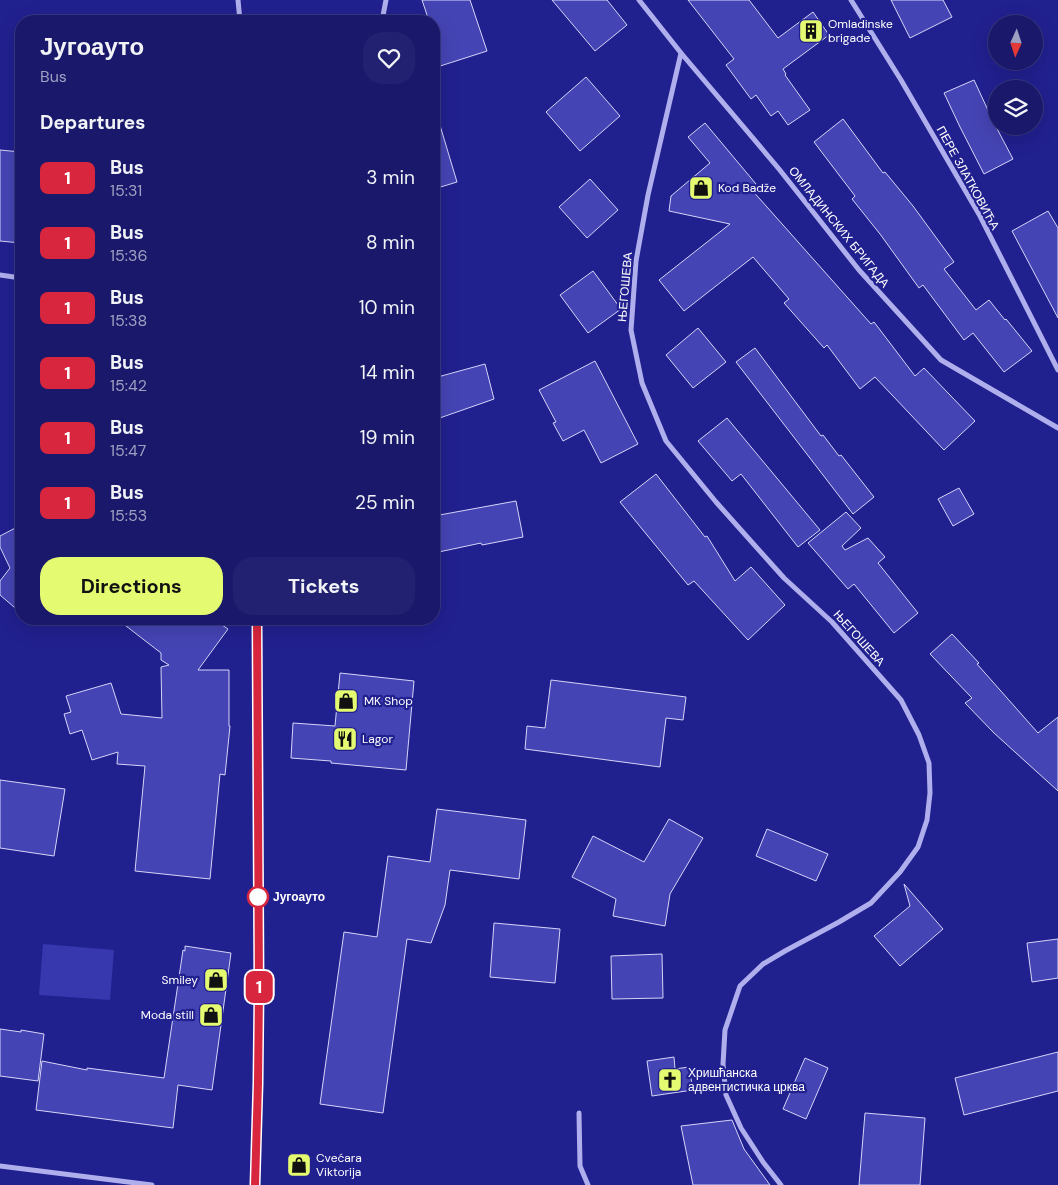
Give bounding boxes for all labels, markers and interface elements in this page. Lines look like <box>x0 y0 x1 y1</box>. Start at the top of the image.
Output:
north arrow <box>988 15 1042 70</box>
map controls <box>988 15 1043 135</box>
place label: Omladinske brigade <box>828 16 893 46</box>
building icon: Omladinske brigade <box>798 18 824 44</box>
text: Југоауто <box>40 31 144 62</box>
button: heart <box>363 32 415 84</box>
text: Bus <box>40 66 67 87</box>
button: layers <box>988 80 1043 135</box>
text: Departures <box>40 110 145 135</box>
street label: ПЕРЕ ЗЛАТКОВИЋА <box>933 123 1003 233</box>
text: Bus <box>110 155 144 180</box>
street label: ОМЛАДИНСКИХ БРИГАДА <box>785 163 893 291</box>
text: 3 min <box>366 165 415 190</box>
text: 1 <box>64 166 71 190</box>
shop icon: Kod Badže <box>688 175 714 201</box>
text: 15:31 <box>110 180 142 201</box>
place label: Kod Badže <box>718 180 776 196</box>
text: Bus <box>110 220 144 245</box>
text: 8 min <box>366 230 415 255</box>
text: 1 <box>64 231 71 255</box>
text: 15:36 <box>110 245 148 266</box>
street label: ЊЕГОШЕВА <box>614 251 636 323</box>
text: Bus <box>110 285 144 310</box>
text: 10 min <box>359 295 415 320</box>
text: 1 <box>64 296 71 320</box>
text: 15:38 <box>110 310 147 331</box>
text: Bus <box>110 350 144 375</box>
text: 14 min <box>360 360 415 385</box>
text: 1 <box>64 361 71 385</box>
text: 15:42 <box>110 375 147 396</box>
text: Bus <box>110 415 144 440</box>
text: 19 min <box>360 425 415 450</box>
text: 1 <box>64 426 71 450</box>
text: 15:47 <box>110 440 146 461</box>
text: Bus <box>110 480 144 505</box>
text: 25 min <box>355 490 415 515</box>
text: 1 <box>64 491 71 515</box>
text: 15:53 <box>110 505 147 526</box>
button: Directions <box>40 557 223 615</box>
button: Tickets <box>233 557 415 615</box>
street label: ЊЕГОШЕВА <box>830 607 888 669</box>
shop icon: MK Shop <box>333 688 359 714</box>
place label: MK Shop <box>364 693 413 709</box>
restaurant icon: Lagor <box>332 726 358 752</box>
place label: Lagor <box>362 731 393 747</box>
marker: Југоауто <box>247 886 269 908</box>
place label: Југоауто <box>273 889 325 905</box>
shop icon: Smiley <box>203 967 229 993</box>
line badge: 1 <box>243 971 275 1003</box>
place label: Smiley <box>162 972 198 988</box>
text: 1 <box>256 975 262 999</box>
shop icon: Moda still <box>198 1002 224 1028</box>
place label: Moda still <box>141 1007 194 1023</box>
place label: Хришћанска адвентистичка црква <box>688 1065 805 1095</box>
church icon: Хришћанска адвентистичка црква <box>657 1067 683 1093</box>
place label: Cvećara Viktorija <box>316 1150 362 1180</box>
shop icon: Cvećara Viktorija <box>286 1152 312 1178</box>

